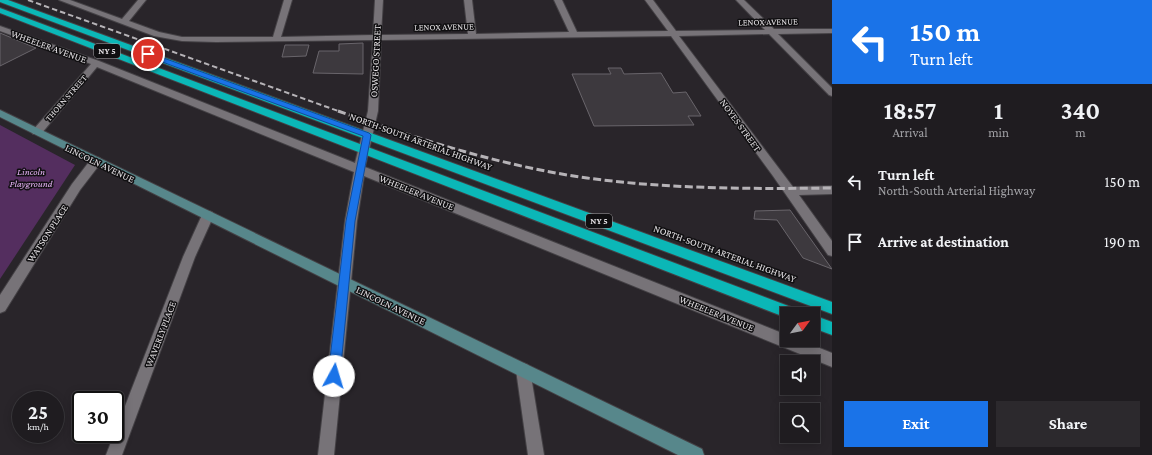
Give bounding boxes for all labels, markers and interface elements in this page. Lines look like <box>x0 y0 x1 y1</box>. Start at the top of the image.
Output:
street label: LENOX AVENUE <box>738 16 798 28</box>
icon: left <box>844 16 896 68</box>
text: 150 m <box>910 16 980 47</box>
street label: LENOX AVENUE <box>414 21 474 33</box>
street label: OSWEGO STREET <box>368 24 383 98</box>
street label: WHEELER AVENUE <box>10 28 89 65</box>
pin <box>131 37 165 71</box>
icon: arrive <box>137 43 159 65</box>
road number: NY 5 <box>94 44 120 58</box>
text: Turn left <box>910 49 973 69</box>
street label: THORN STREET <box>43 73 89 123</box>
street label: NOYES STREET <box>718 97 764 154</box>
text: 18:57 <box>884 97 936 124</box>
text: 1 <box>994 97 1003 124</box>
text: 340 <box>1061 97 1100 124</box>
street label: NORTH-SOUTH ARTERIAL HIGHWAY <box>348 111 494 173</box>
text: Arrival <box>892 125 928 140</box>
text: min <box>988 125 1009 140</box>
text: m <box>1075 125 1086 140</box>
street label: LINCOLN AVENUE <box>63 142 137 185</box>
park label: Lincoln Playground <box>9 166 53 189</box>
text: Turn left <box>878 167 934 183</box>
icon: left <box>844 171 866 193</box>
street label: WHEELER AVENUE <box>378 172 456 213</box>
text: 150 m <box>1105 174 1140 190</box>
text: North-South Arterial Highway <box>878 183 1035 198</box>
street label: WATSON PLACE <box>25 202 70 264</box>
road number: NY 5 <box>586 214 612 228</box>
street label: NORTH-SOUTH ARTERIAL HIGHWAY <box>652 223 798 285</box>
icon: arrive <box>844 231 866 253</box>
text: Arrive at destination <box>878 234 1009 250</box>
text: 190 m <box>1104 234 1140 250</box>
street label: LINCOLN AVENUE <box>354 284 428 327</box>
street label: WHEELER AVENUE <box>678 293 756 334</box>
street label: WAVERLY PLACE <box>143 299 178 369</box>
north arrow <box>780 307 820 347</box>
map controls <box>780 307 820 443</box>
position arrow <box>313 355 355 397</box>
button: sound <box>780 355 820 395</box>
speed limit sign: 30 <box>72 391 124 443</box>
text: 25 <box>28 401 48 423</box>
button: Exit <box>844 401 988 447</box>
button: Share <box>996 401 1140 447</box>
button: search <box>780 403 820 443</box>
text: km/h <box>27 421 49 432</box>

